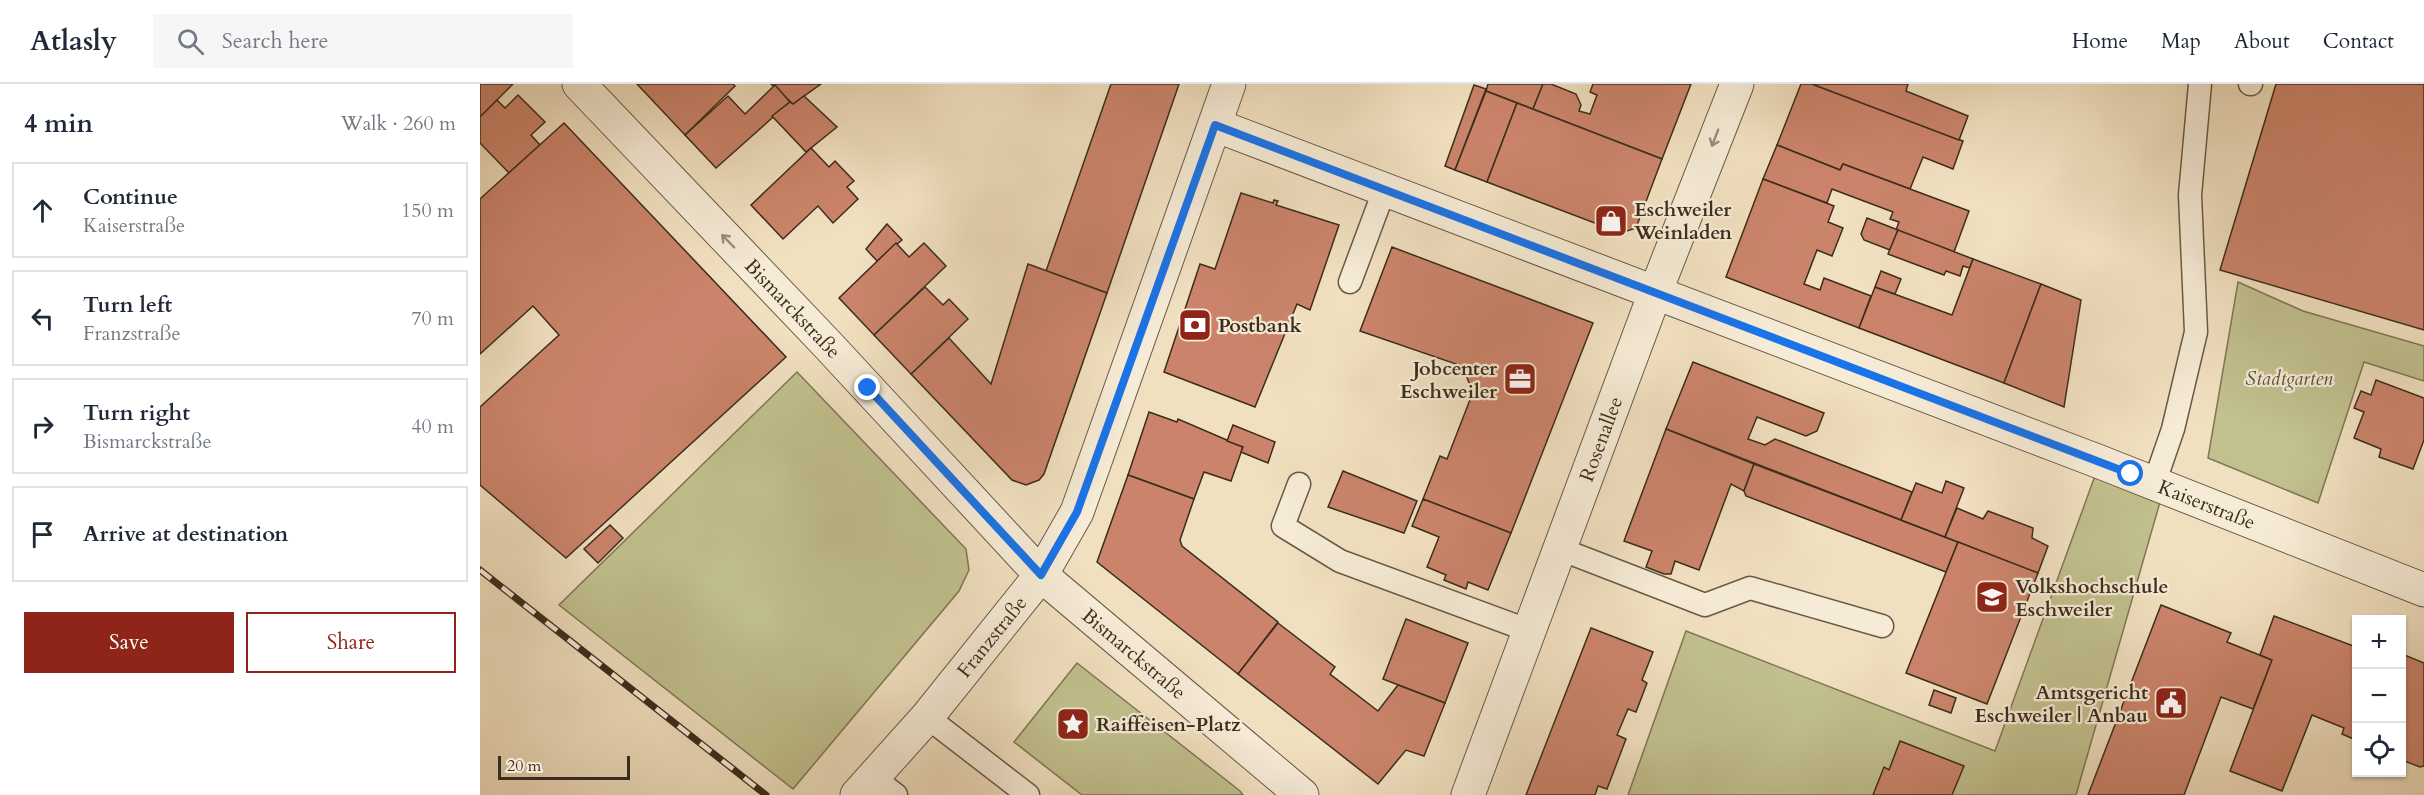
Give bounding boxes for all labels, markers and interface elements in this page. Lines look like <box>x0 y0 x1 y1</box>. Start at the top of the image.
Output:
search box <box>153 14 573 68</box>
text: Atlasly <box>30 22 117 60</box>
icon: search <box>174 25 207 58</box>
text: Search here <box>222 26 328 56</box>
text: Home <box>2072 27 2128 56</box>
text: Map <box>2161 27 2201 56</box>
text: About <box>2234 27 2290 56</box>
text: Contact <box>2323 27 2394 56</box>
text: 4 min <box>24 106 93 141</box>
text: Walk · 260 m <box>341 110 456 137</box>
one-way arrow <box>1709 129 1720 147</box>
text: Continue <box>83 182 178 212</box>
icon: ahead <box>26 194 59 227</box>
place label: Eschweiler Weinladen <box>1633 196 1732 246</box>
text: 150 m <box>401 197 454 224</box>
shop icon: Eschweiler Weinladen <box>1593 203 1629 239</box>
text: Kaiserstraße <box>83 212 185 239</box>
one-way arrow <box>721 234 736 249</box>
street label: Bismarckstraße <box>739 252 847 364</box>
text: Turn left <box>83 290 172 320</box>
icon: left <box>26 302 59 335</box>
text: 70 m <box>411 305 454 332</box>
bank icon: Postbank <box>1177 307 1213 343</box>
place label: Postbank <box>1218 312 1303 339</box>
text: Franzstraße <box>83 320 181 347</box>
place label: Jobcenter Eschweiler <box>1400 355 1498 405</box>
office icon: Jobcenter Eschweiler <box>1502 361 1538 397</box>
park label: Stadtgarten <box>2245 365 2333 392</box>
route end <box>854 374 880 400</box>
street label: Rosenallee <box>1572 393 1629 485</box>
text: Turn right <box>83 398 190 428</box>
icon: right <box>26 410 59 443</box>
text: 40 m <box>411 413 454 440</box>
text: Bismarckstraße <box>83 428 212 455</box>
route start <box>2117 460 2143 486</box>
street label: Kaiserstraße <box>2154 473 2259 536</box>
icon: arrive <box>26 518 59 551</box>
text: Arrive at destination <box>83 519 288 549</box>
place label: Volkshochschule Eschweiler <box>2015 573 2168 623</box>
school or university icon: Volkshochschule Eschweiler <box>1974 579 2010 615</box>
street label: Franzstraße <box>951 590 1033 683</box>
street label: Bismarckstraße <box>1076 602 1192 705</box>
button: Save <box>24 612 234 673</box>
button: Share <box>246 612 456 673</box>
map controls <box>2352 615 2406 777</box>
button: + <box>2352 615 2406 669</box>
button: − <box>2352 669 2406 723</box>
place label: Amtsgericht Eschweiler | Anbau <box>1974 679 2148 729</box>
public building icon: Amtsgericht Eschweiler | Anbau <box>2153 685 2189 721</box>
place icon: Raiffeisen-Platz <box>1055 706 1091 742</box>
place label: Raiffeisen-Platz <box>1096 711 1241 738</box>
button: locate <box>2352 723 2406 777</box>
scale bar <box>498 753 630 780</box>
text: 20 m <box>507 755 541 777</box>

